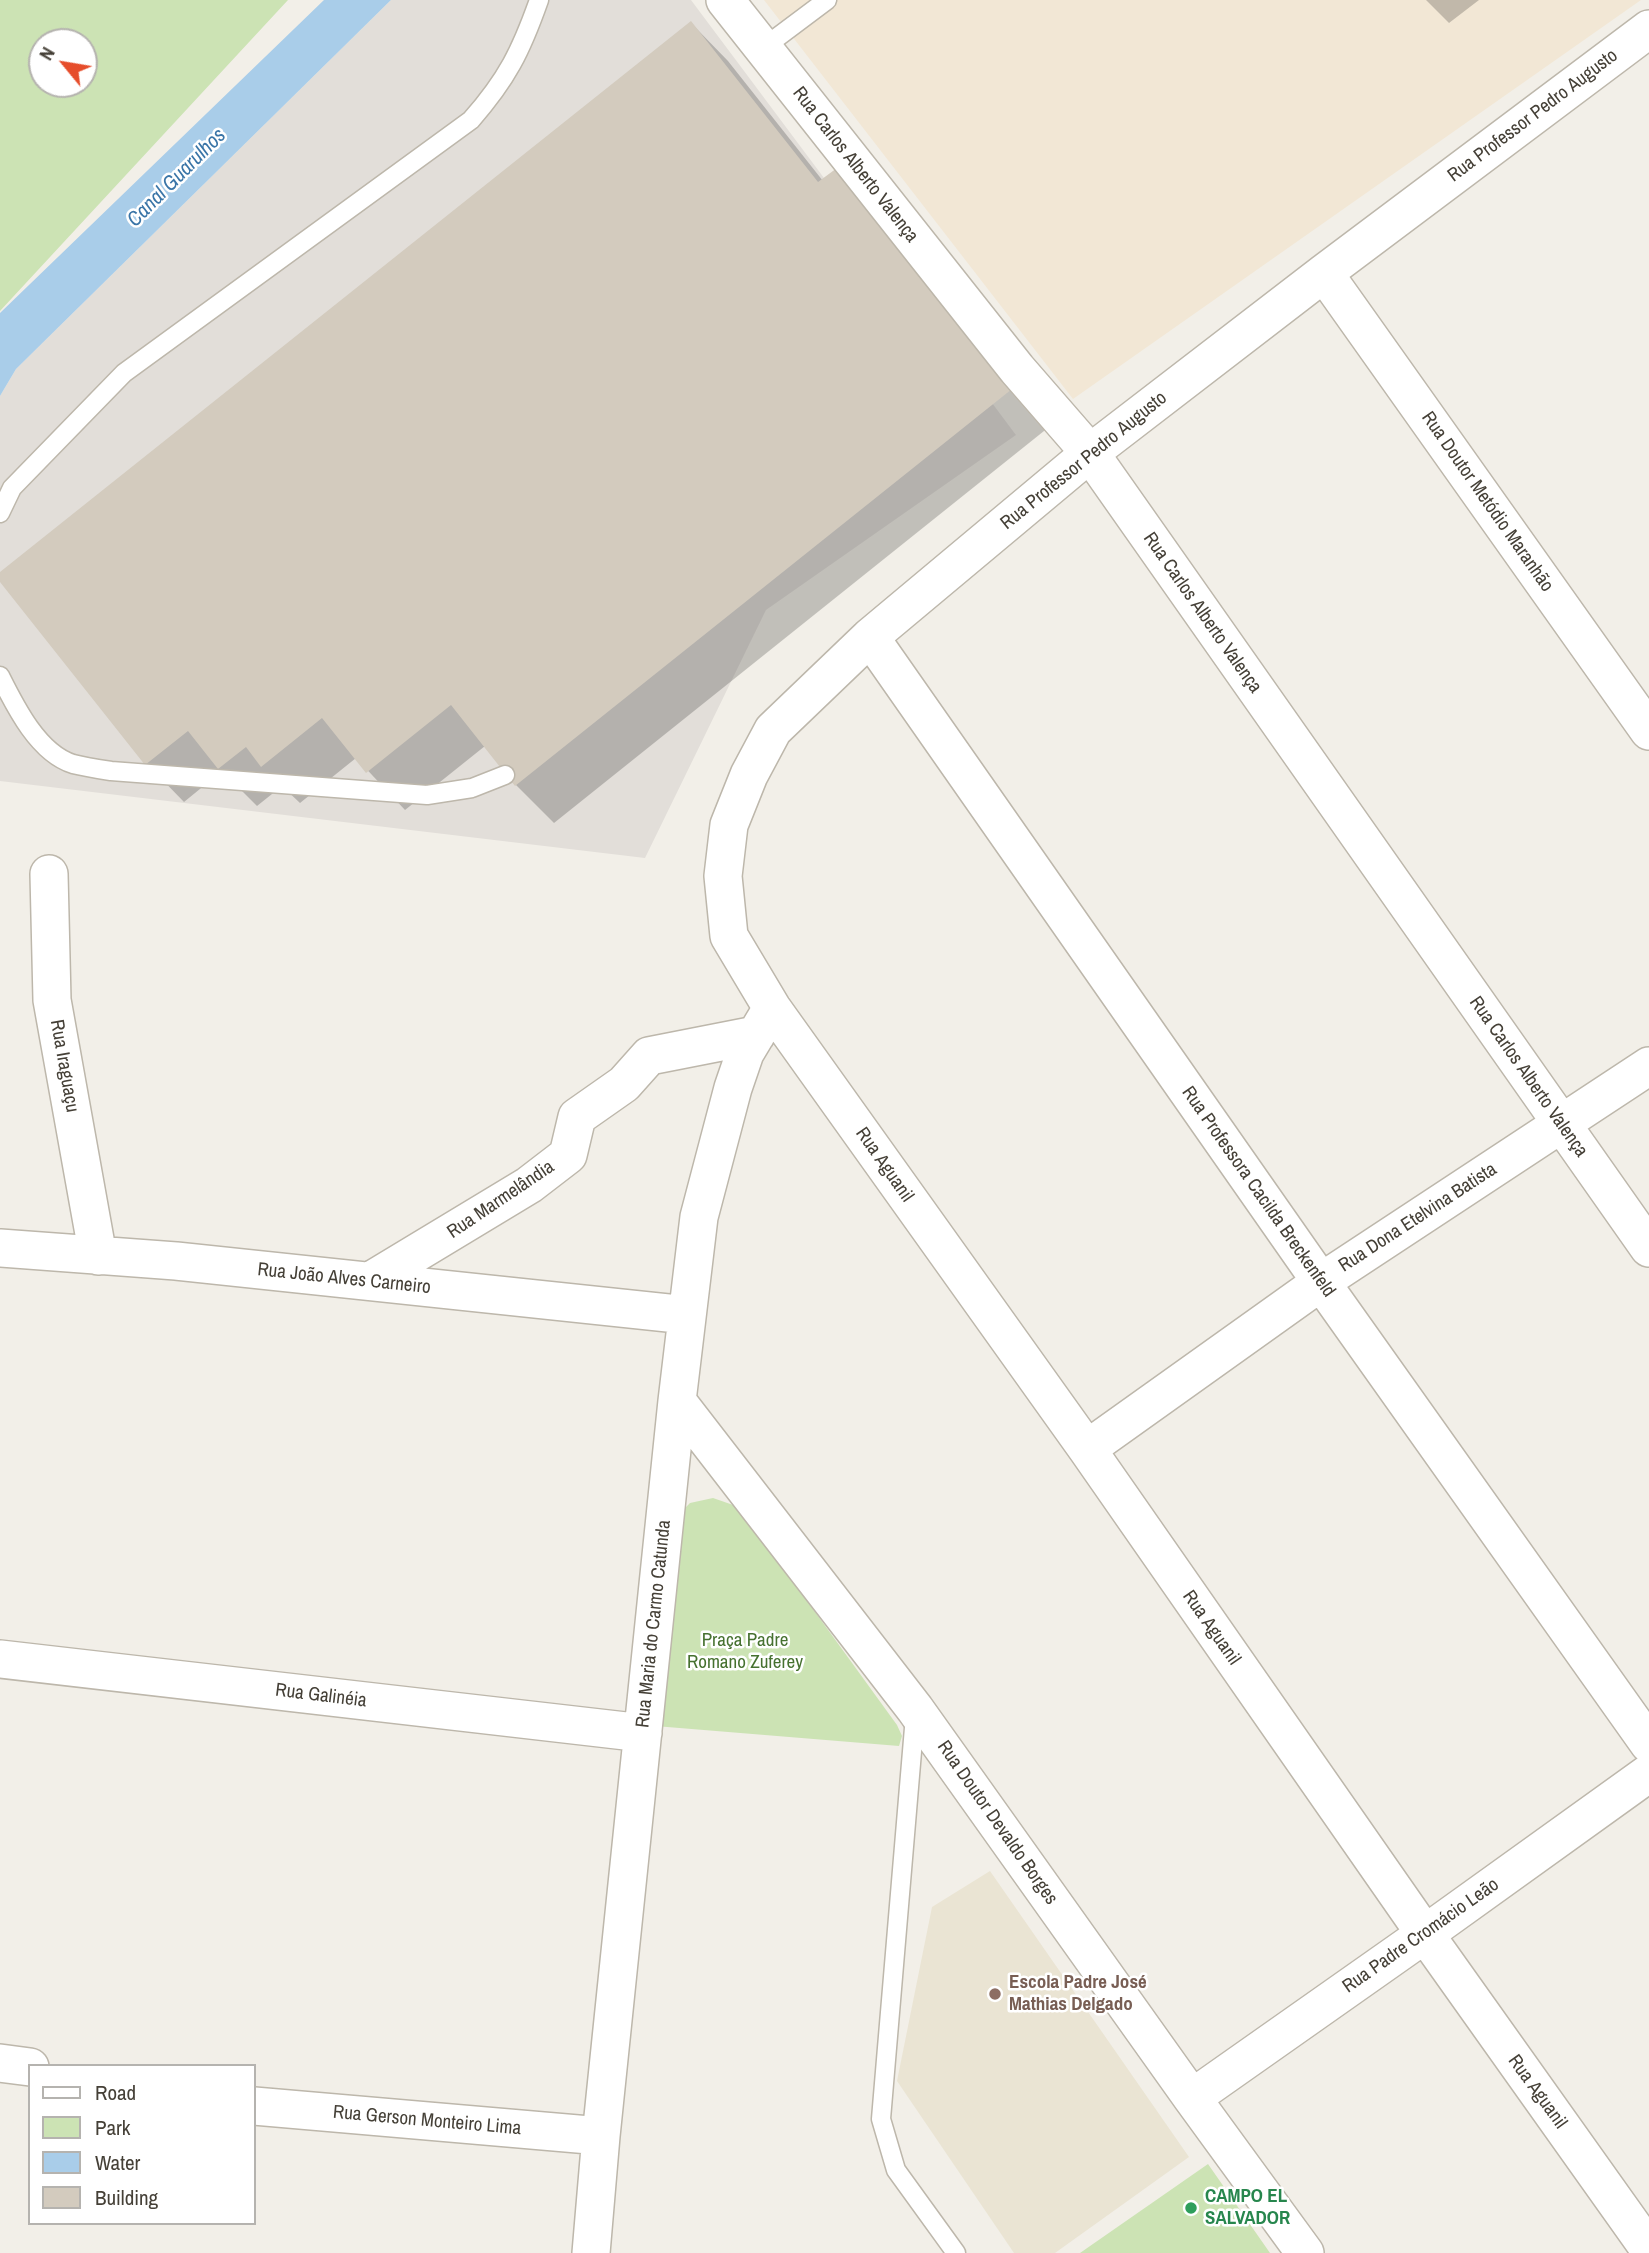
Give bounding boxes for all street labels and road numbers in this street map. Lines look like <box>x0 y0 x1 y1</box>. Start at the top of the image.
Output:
street label: Rua Professor Pedro Augusto <box>1443 45 1623 187</box>
street label: Rua Carlos Alberto Valença <box>787 83 923 247</box>
street label: Rua Professor Pedro Augusto <box>996 387 1172 535</box>
street label: Rua Doutor Metódio Maranhão <box>1416 407 1558 597</box>
street label: Rua Carlos Alberto Valença <box>1138 528 1266 698</box>
street label: Rua Carlos Alberto Valença <box>1464 992 1592 1162</box>
street label: Rua Iraguaçu <box>45 1018 83 1114</box>
street label: Rua Professora Cacilda Breckenfeld <box>1176 1082 1340 1302</box>
street label: Rua Aguanil <box>850 1123 918 1207</box>
street label: Rua Marmelândia <box>443 1156 559 1244</box>
street label: Rua Dona Etelvina Batista <box>1335 1158 1501 1278</box>
street label: Rua João Alves Carneiro <box>256 1259 432 1299</box>
street label: Rua Maria do Carmo Catunda <box>632 1519 676 1729</box>
street label: Rua Aguanil <box>1177 1586 1245 1670</box>
street label: Rua Galinéia <box>274 1679 368 1713</box>
street label: Rua Doutor Devaldo Borges <box>932 1737 1062 1909</box>
street label: Rua Padre Cromácio Leão <box>1339 1874 1503 1998</box>
street label: Rua Aguanil <box>1503 2051 1571 2133</box>
street label: Rua Gerson Monteiro Lima <box>332 2101 522 2141</box>

